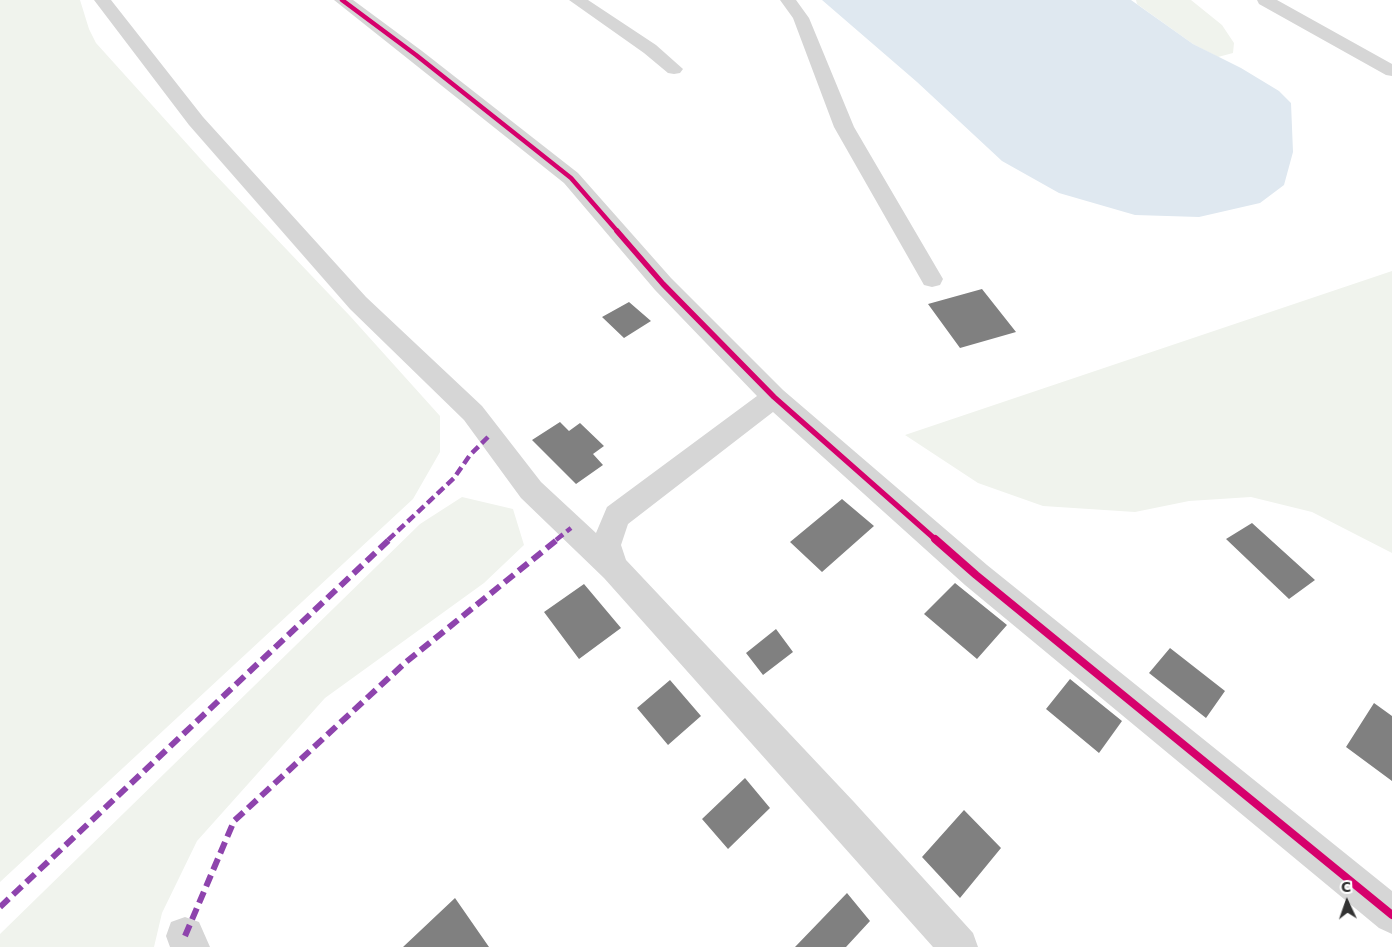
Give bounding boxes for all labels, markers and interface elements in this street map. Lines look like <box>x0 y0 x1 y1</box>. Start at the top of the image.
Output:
north arrow <box>1322 877 1372 927</box>
text: С <box>1341 879 1352 895</box>

